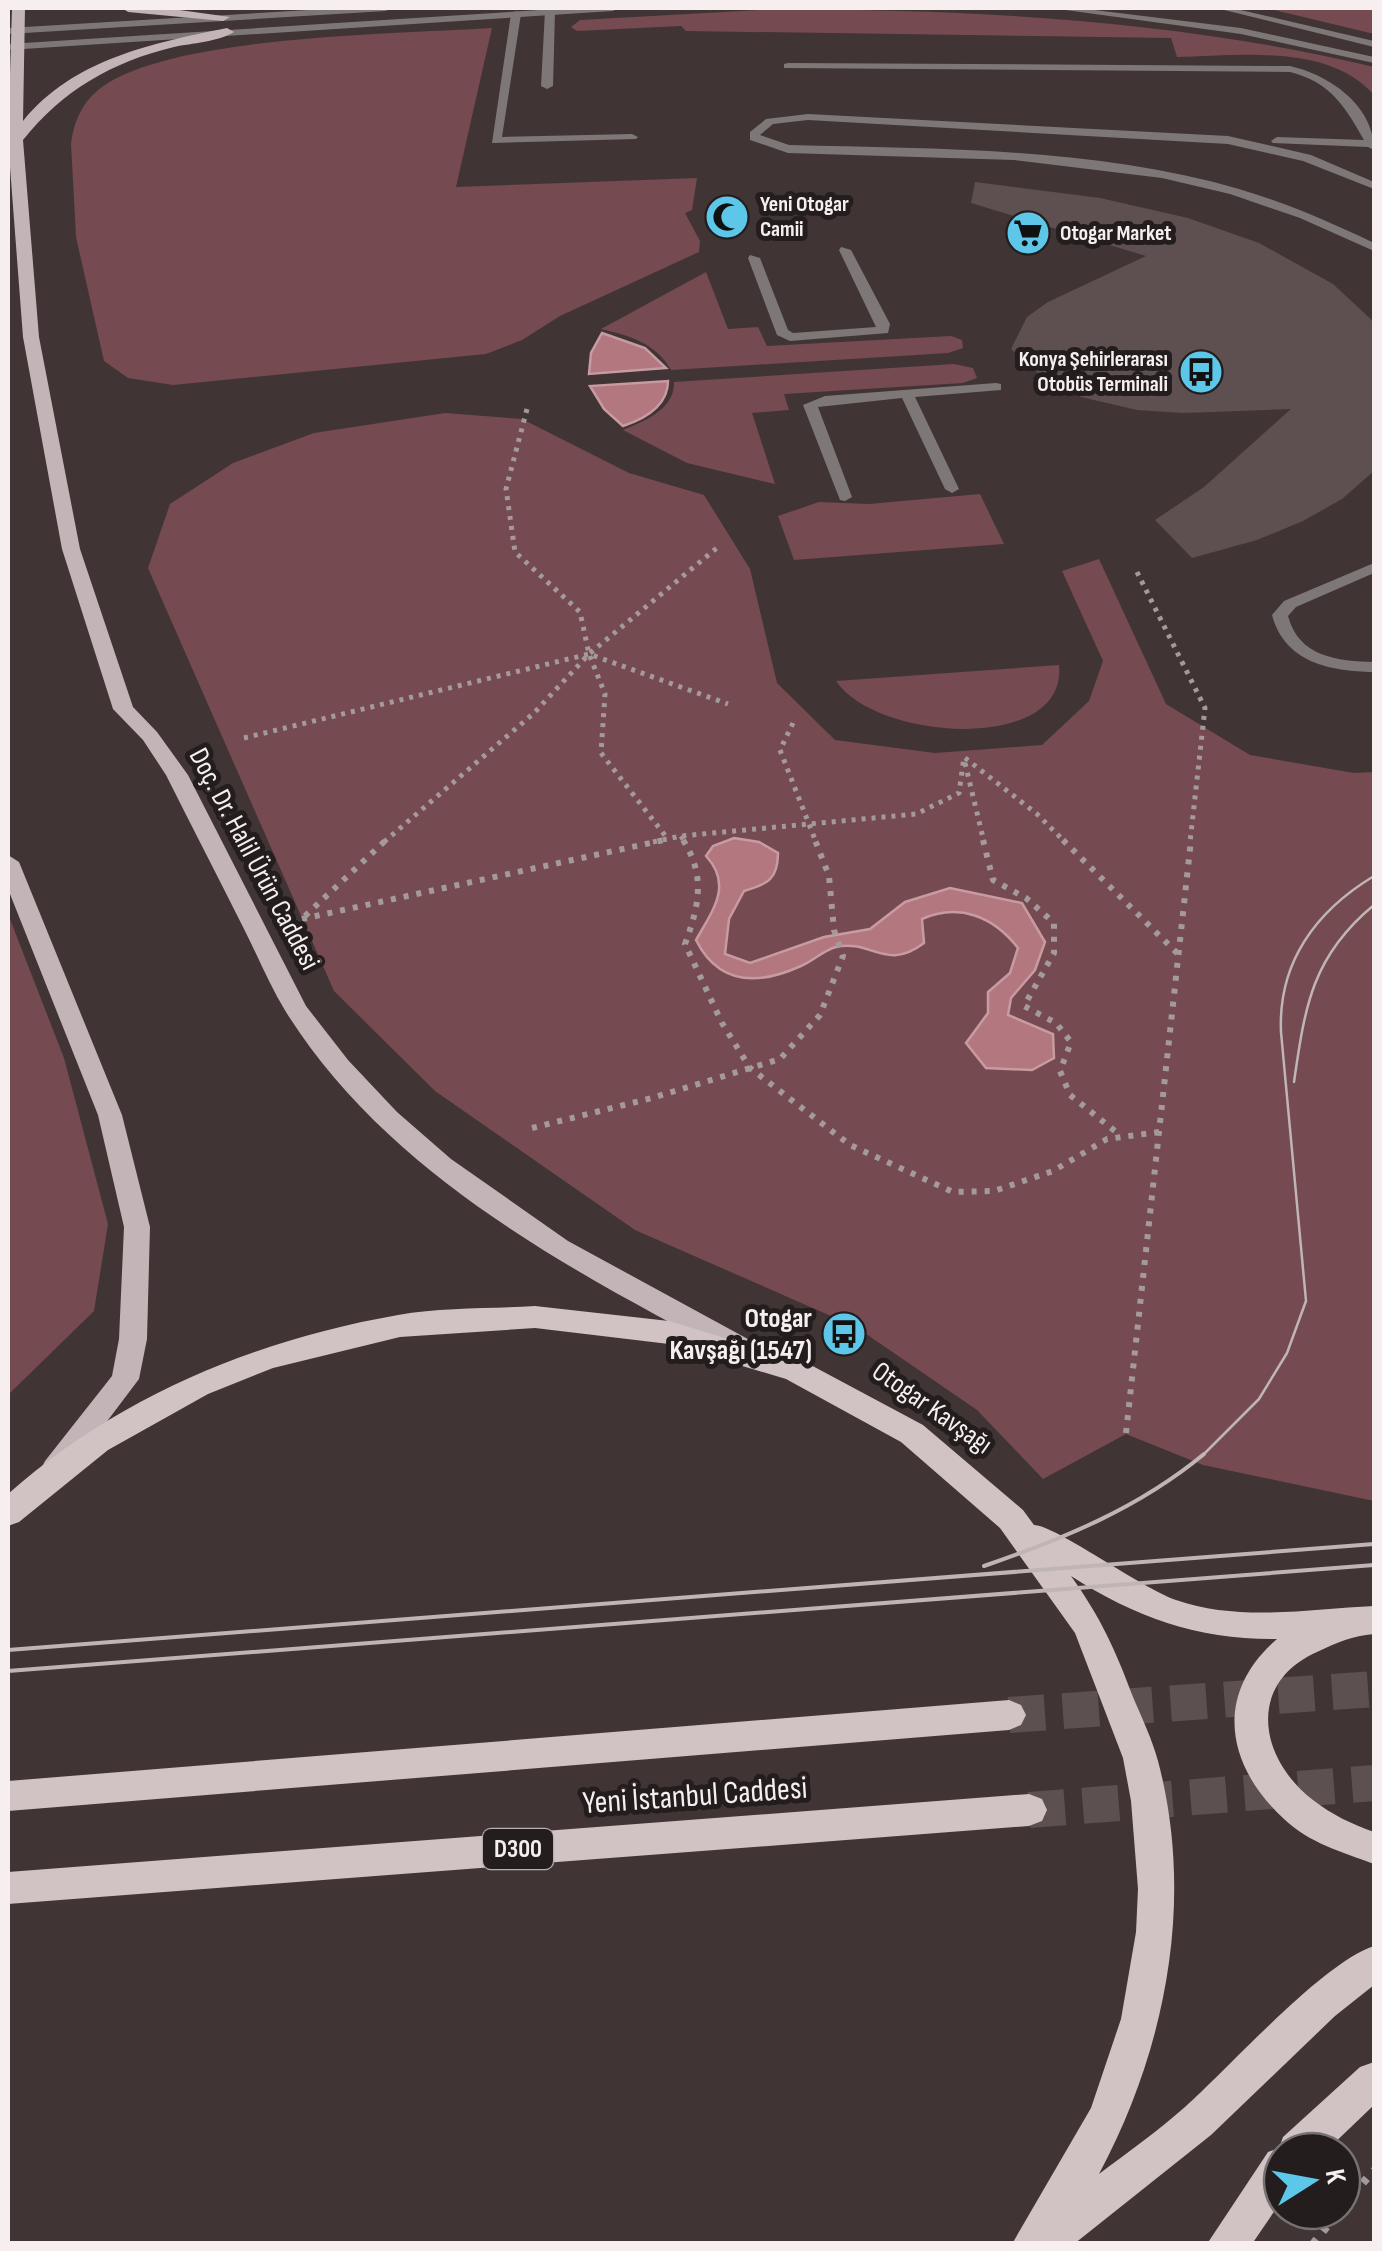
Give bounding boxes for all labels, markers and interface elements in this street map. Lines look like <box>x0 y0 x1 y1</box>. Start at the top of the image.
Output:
place label: Yeni Otogar Camii <box>760 191 849 243</box>
mosque icon: Yeni Otogar Camii <box>704 194 750 240</box>
supermarket icon: Otogar Market <box>1005 210 1051 256</box>
place label: Otogar Market <box>1060 220 1172 247</box>
place label: Konya Şehirlerarası Otobüs Terminali <box>1019 346 1168 398</box>
bus stop icon: Konya Şehirlerarası Otobüs Terminali <box>1178 349 1224 395</box>
street label: Doç. Dr. Halil Ürün Caddesi <box>182 742 326 976</box>
place label: Otogar Kavşağı (1547) <box>670 1302 812 1367</box>
bus stop icon: Otogar Kavşağı (1547) <box>821 1311 867 1357</box>
street label: Otogar Kavşağı <box>866 1355 998 1461</box>
street label: Yeni İstanbul Caddesi <box>581 1769 809 1823</box>
road number: D300 <box>483 1829 553 1869</box>
north arrow <box>1262 2131 1362 2231</box>
text: K <box>1318 2167 1353 2187</box>

